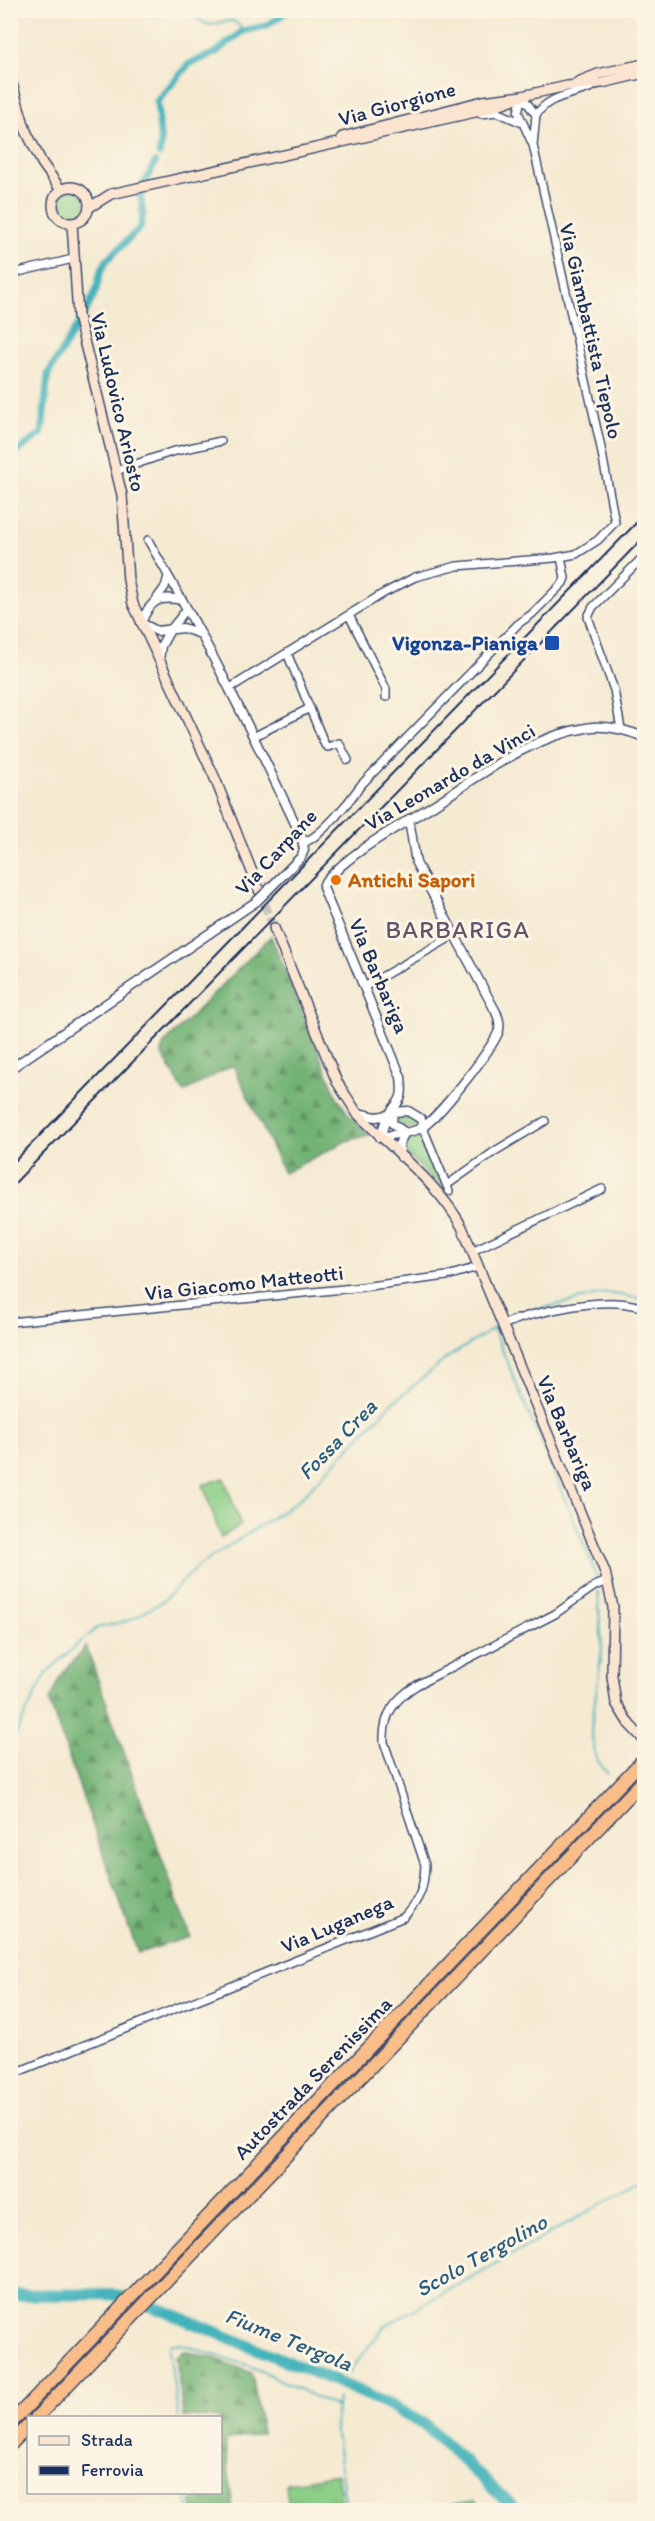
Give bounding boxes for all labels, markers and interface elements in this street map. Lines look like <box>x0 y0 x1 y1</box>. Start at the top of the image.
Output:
street label: Via Giorgione <box>336 76 458 131</box>
street label: Via Giambattista Tiepolo <box>554 221 628 441</box>
street label: Via Ludovico Ariosto <box>86 310 151 494</box>
place label: Vigonza-Pianiga <box>392 630 539 656</box>
marker: Vigonza-Pianiga <box>543 634 561 652</box>
street label: Via Leonardo da Vinci <box>360 718 539 836</box>
street label: Via Carpane <box>229 803 322 900</box>
place label: Antichi Sapori <box>347 867 475 893</box>
marker: Antichi Sapori <box>329 873 343 887</box>
street label: Via Barbariga <box>344 915 415 1037</box>
district label: BARBARIGA <box>386 915 530 944</box>
street label: Via Giacomo Matteotti <box>143 1260 345 1305</box>
street label: Via Barbariga <box>532 1372 603 1494</box>
water label: Fossa Crea <box>292 1393 383 1485</box>
street label: Via Luganega <box>277 1889 397 1958</box>
street label: Autostrada Serenissima <box>228 1991 397 2164</box>
water label: Scolo Tergolino <box>411 2208 552 2303</box>
water label: Fiume Tergola <box>222 2302 357 2377</box>
legend <box>27 2416 222 2494</box>
text: Strada <box>81 2429 133 2451</box>
text: Ferrovia <box>81 2459 144 2481</box>

